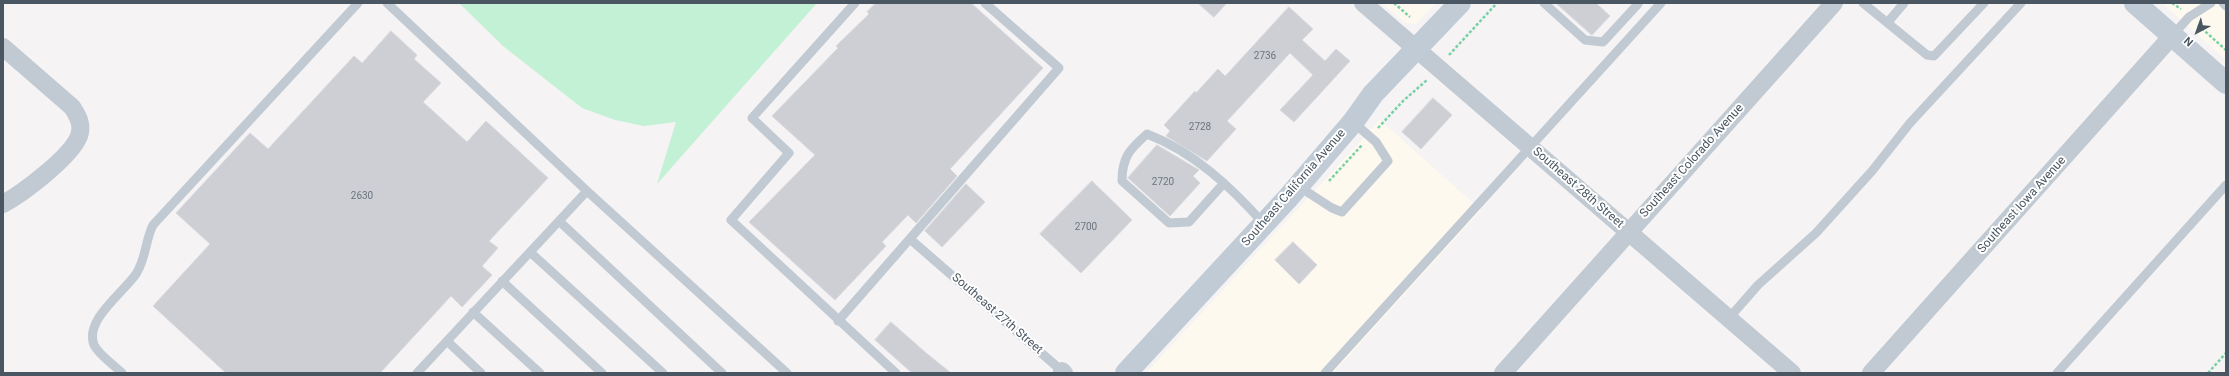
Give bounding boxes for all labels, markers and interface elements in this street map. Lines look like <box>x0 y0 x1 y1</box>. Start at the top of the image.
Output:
north arrow <box>2177 12 2217 52</box>
text: N <box>2182 34 2196 49</box>
house number: 2736 <box>1254 50 1276 62</box>
street label: Southeast Colorado Avenue <box>1637 101 1747 221</box>
house number: 2728 <box>1189 121 1211 133</box>
street label: Southeast California Avenue <box>1239 126 1349 250</box>
street label: Southeast 28th Street <box>1530 145 1626 231</box>
street label: Southeast Iowa Avenue <box>1975 154 2069 256</box>
house number: 2720 <box>1152 176 1174 188</box>
house number: 2630 <box>351 190 373 202</box>
house number: 2700 <box>1075 221 1097 233</box>
street label: Southeast 27th Street <box>949 271 1045 357</box>

